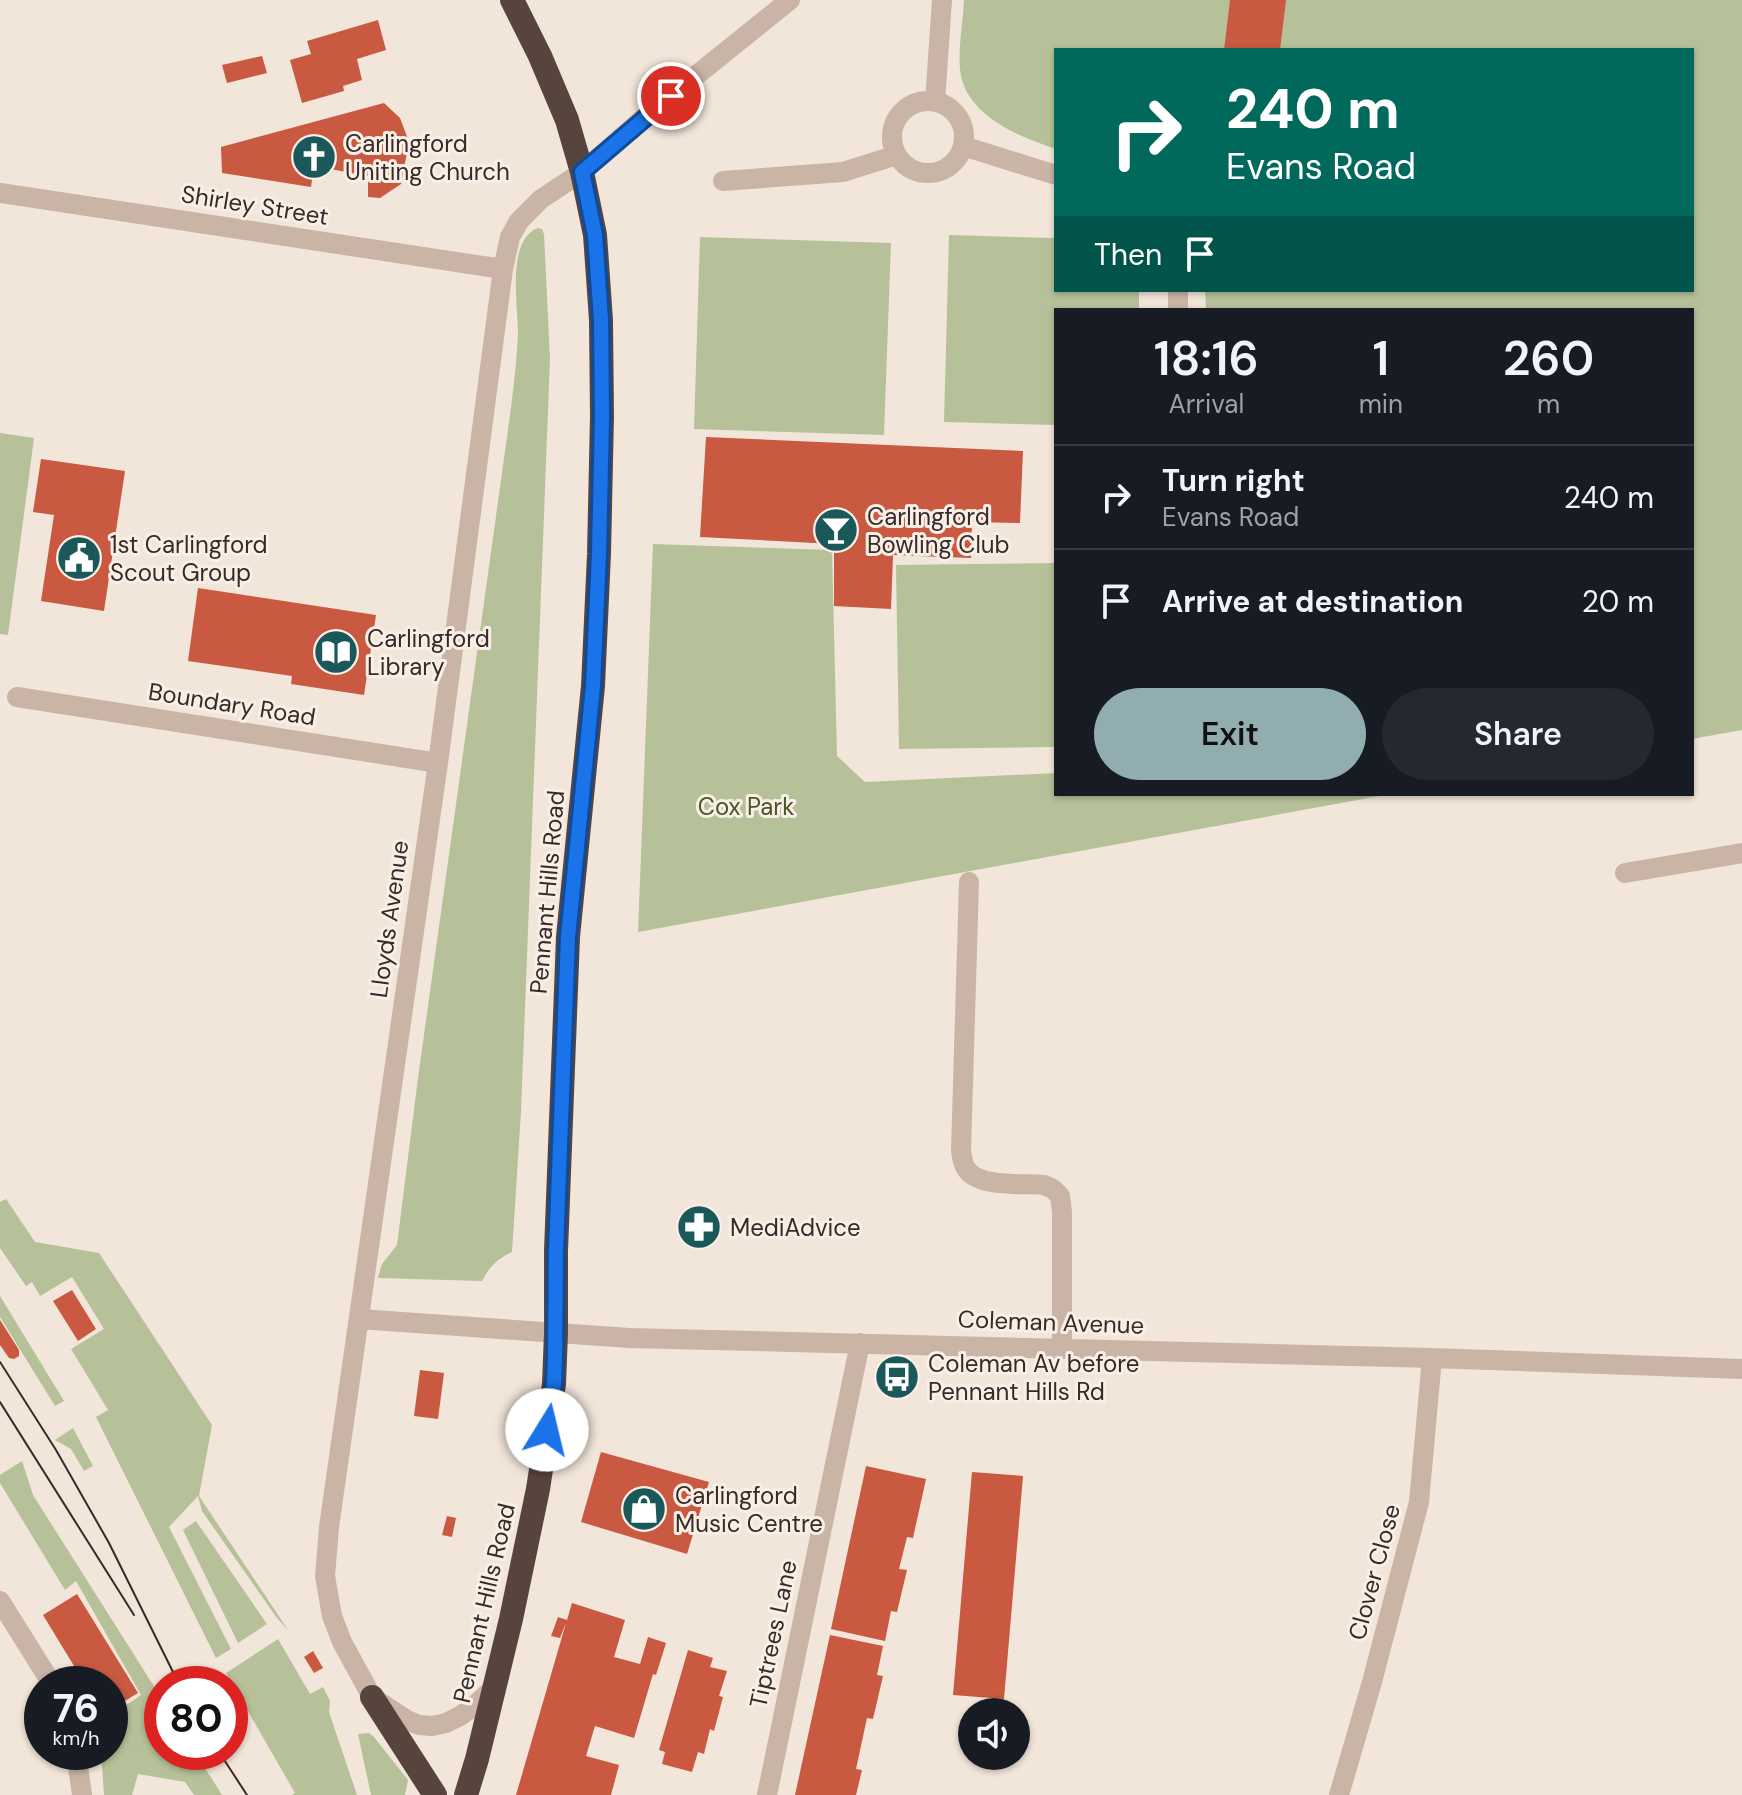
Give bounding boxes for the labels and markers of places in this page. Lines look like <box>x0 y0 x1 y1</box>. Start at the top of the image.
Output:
pin <box>637 62 705 130</box>
place label: Carlingford Uniting Church <box>345 128 510 187</box>
church icon: Carlingford Uniting Church <box>290 133 338 181</box>
place label: Carlingford Bowling Club <box>867 501 1010 560</box>
bar icon: Carlingford Bowling Club <box>812 506 860 554</box>
place label: 1st Carlingford Scout Group <box>110 529 268 588</box>
public building icon: 1st Carlingford Scout Group <box>55 534 103 582</box>
place label: Carlingford Library <box>367 623 490 682</box>
library icon: Carlingford Library <box>312 628 360 676</box>
pharmacy icon: MediAdvice <box>675 1203 723 1251</box>
place label: MediAdvice <box>730 1212 861 1243</box>
place label: Coleman Av before Pennant Hills Rd <box>928 1348 1139 1407</box>
bus stop icon: Coleman Av before Pennant Hills Rd <box>873 1353 921 1401</box>
place label: Carlingford Music Centre <box>675 1480 823 1539</box>
shop icon: Carlingford Music Centre <box>620 1485 668 1533</box>

